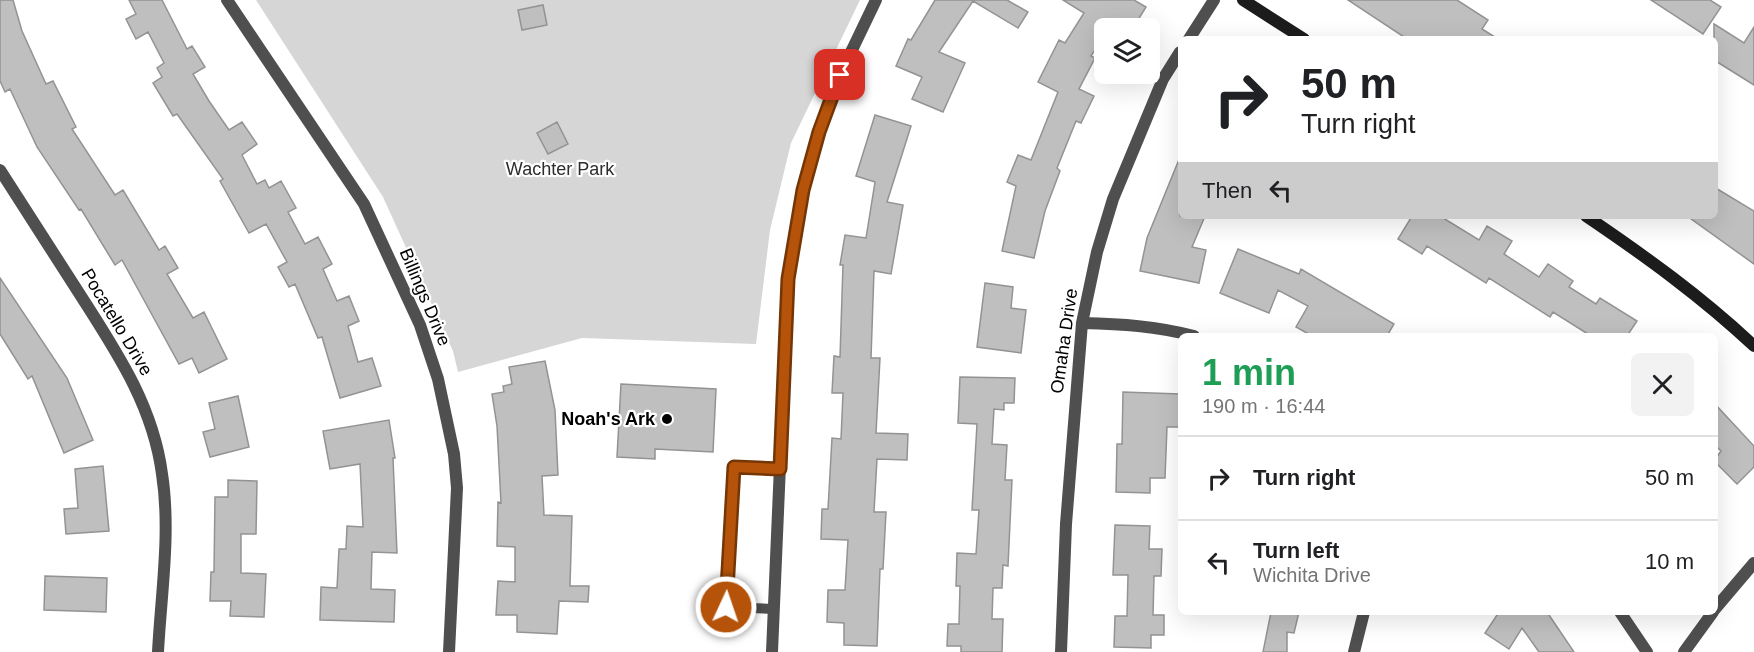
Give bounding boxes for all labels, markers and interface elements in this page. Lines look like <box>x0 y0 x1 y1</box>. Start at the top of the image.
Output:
map controls <box>1094 18 1160 84</box>
button: layers <box>1094 18 1160 84</box>
pin <box>814 49 865 100</box>
icon: arrive <box>823 58 856 91</box>
icon: right <box>1202 60 1280 138</box>
text: 50 m <box>1301 60 1397 107</box>
text: Turn right <box>1301 109 1416 139</box>
park label: Wachter Park <box>506 159 615 179</box>
icon: left <box>1264 174 1297 207</box>
text: Then <box>1202 178 1252 203</box>
street label: Billings Drive <box>395 245 455 349</box>
street label: Pocatello Drive <box>77 265 157 379</box>
street label: Omaha Drive <box>1047 287 1081 395</box>
text: 1 min <box>1202 352 1296 393</box>
button: close <box>1631 353 1694 416</box>
text: 190 m · 16:44 <box>1202 395 1325 417</box>
place label: Noah's Ark <box>561 409 656 429</box>
marker: Noah's Ark <box>660 412 674 426</box>
icon: right <box>1202 462 1235 495</box>
text: Turn right <box>1253 465 1355 490</box>
text: 50 m <box>1645 465 1694 490</box>
text: Turn left <box>1253 538 1339 563</box>
icon: left <box>1202 546 1235 579</box>
text: 10 m <box>1645 549 1694 574</box>
text: Wichita Drive <box>1253 564 1371 586</box>
position arrow <box>694 575 758 639</box>

